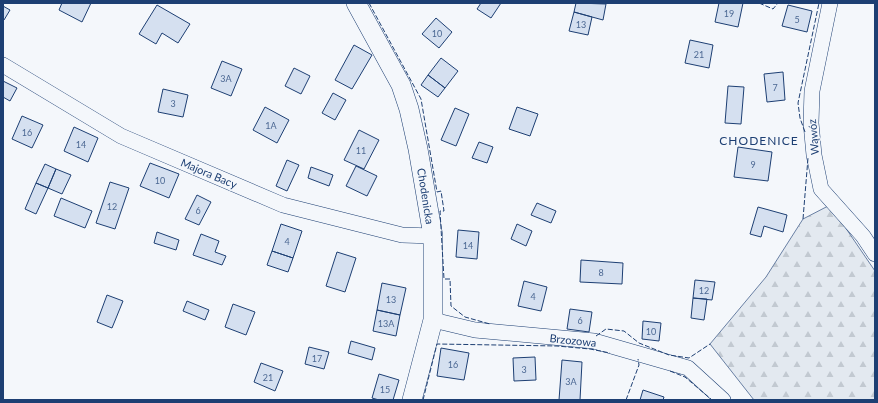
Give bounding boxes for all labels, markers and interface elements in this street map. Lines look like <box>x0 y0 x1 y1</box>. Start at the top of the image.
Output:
house number: 19 <box>724 8 734 19</box>
house number: 5 <box>794 14 800 25</box>
house number: 13 <box>576 19 586 30</box>
house number: 10 <box>432 28 442 39</box>
house number: 21 <box>694 49 704 60</box>
house number: 3A <box>220 73 233 84</box>
house number: 7 <box>772 82 778 93</box>
house number: 3 <box>170 98 176 109</box>
street label: Wąwóz <box>805 119 821 155</box>
house number: 1A <box>265 120 278 131</box>
house number: 16 <box>22 127 32 138</box>
district label: CHODENICE <box>719 133 799 148</box>
house number: 14 <box>76 139 86 150</box>
house number: 11 <box>356 145 366 156</box>
street label: Majora Bacy <box>179 155 239 191</box>
house number: 9 <box>750 159 756 170</box>
street label: Chodenicka <box>415 167 437 225</box>
house number: 10 <box>155 175 165 186</box>
house number: 12 <box>107 201 117 212</box>
house number: 6 <box>195 205 201 216</box>
house number: 4 <box>284 236 290 247</box>
house number: 14 <box>463 240 473 251</box>
house number: 8 <box>598 267 604 278</box>
house number: 12 <box>699 285 709 296</box>
house number: 4 <box>530 291 536 302</box>
house number: 13 <box>386 294 396 305</box>
house number: 6 <box>577 315 583 326</box>
house number: 13A <box>378 318 395 329</box>
house number: 10 <box>646 326 656 337</box>
street label: Brzozowa <box>549 331 597 349</box>
house number: 17 <box>312 353 322 364</box>
house number: 16 <box>448 359 458 370</box>
house number: 3 <box>521 364 527 375</box>
house number: 21 <box>263 372 273 383</box>
house number: 3A <box>565 376 578 387</box>
house number: 15 <box>380 384 390 395</box>

